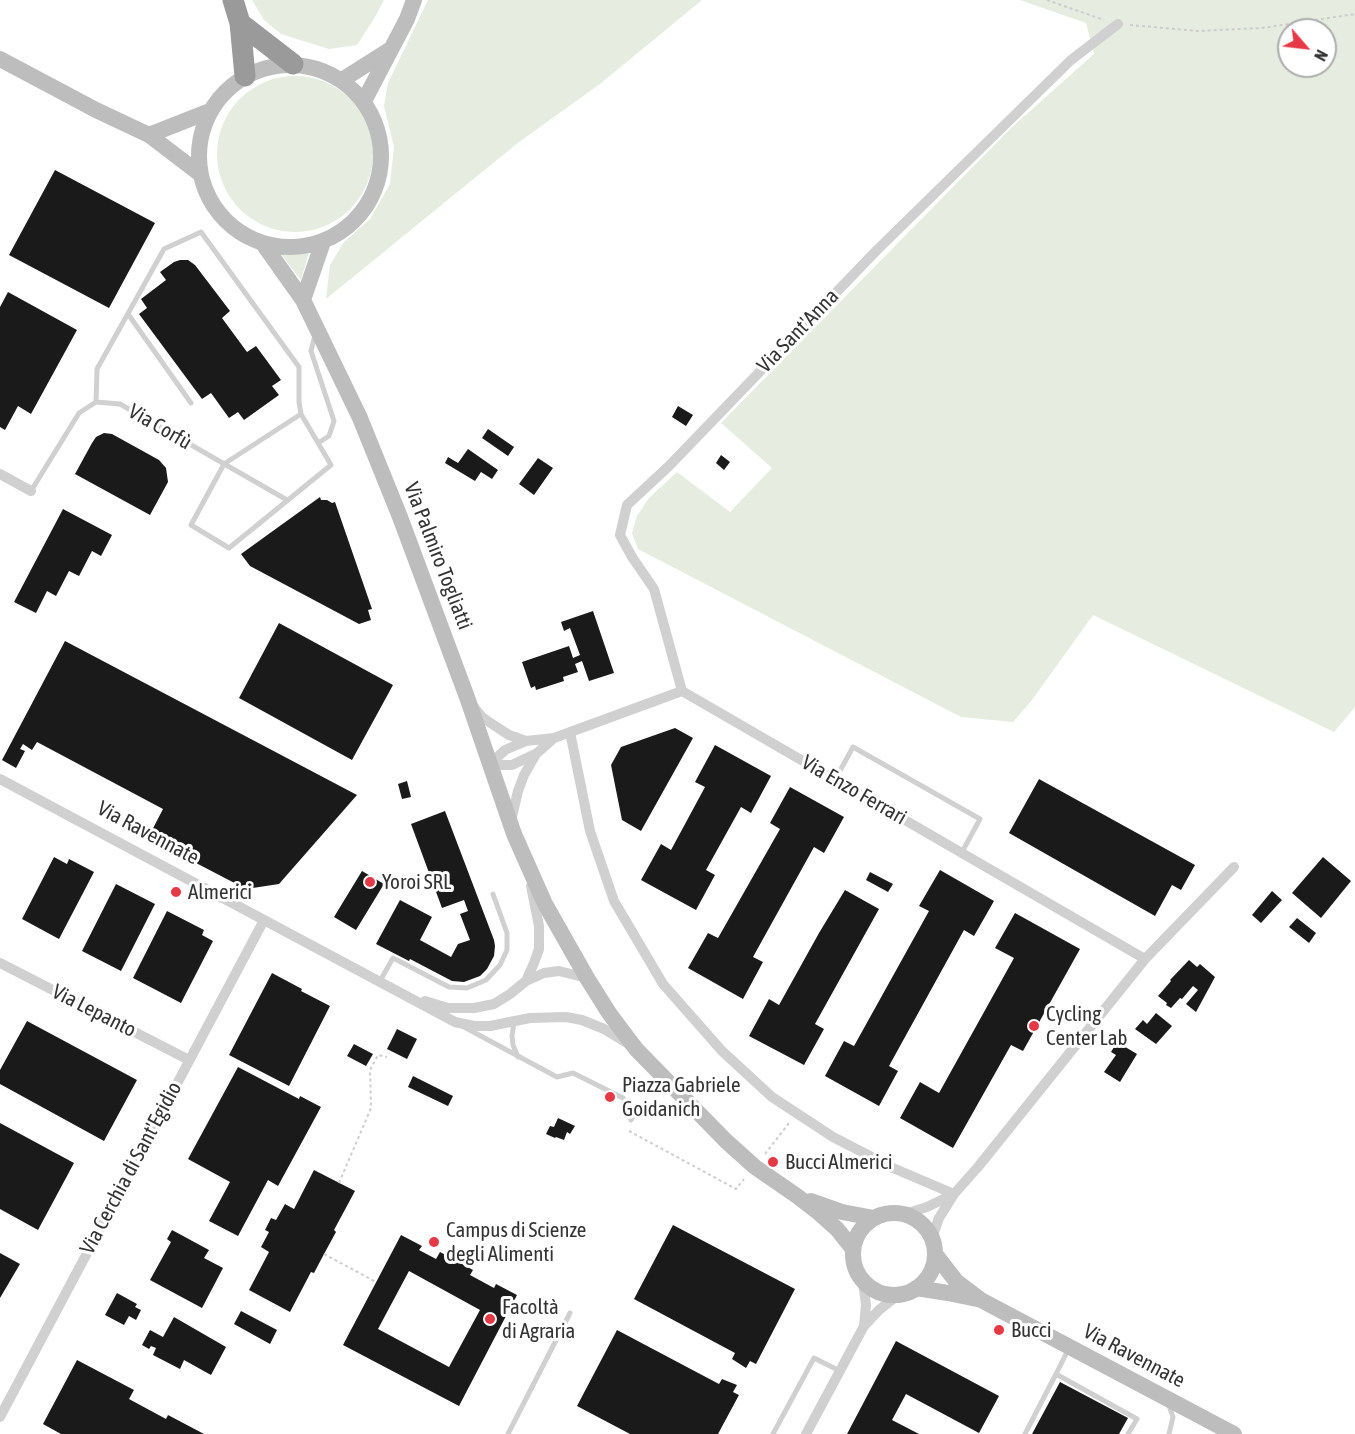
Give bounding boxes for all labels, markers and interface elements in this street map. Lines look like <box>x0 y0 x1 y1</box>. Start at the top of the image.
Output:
north arrow <box>1277 18 1337 78</box>
text: N <box>1311 47 1331 64</box>
street label: Via Sant'Anna <box>752 284 844 378</box>
street label: Via Corfù <box>124 399 196 455</box>
street label: Via Palmiro Togliatti <box>398 479 478 633</box>
street label: Via Enzo Ferrari <box>797 750 911 830</box>
street label: Via Ravennate <box>93 796 203 870</box>
place label: Yoroi SRL <box>382 869 451 895</box>
marker: Yoroi SRL <box>363 875 377 889</box>
place label: Almerici <box>188 879 252 905</box>
marker: Almerici <box>169 885 183 899</box>
street label: Via Lepanto <box>48 979 140 1043</box>
place label: Cycling Center Lab <box>1046 1001 1127 1051</box>
marker: Cycling Center Lab <box>1027 1019 1041 1033</box>
place label: Piazza Gabriele Goidanich <box>622 1072 741 1122</box>
street label: Via Cerchia di Sant'Egidio <box>75 1077 187 1259</box>
marker: Piazza Gabriele Goidanich <box>603 1090 617 1104</box>
place label: Bucci Almerici <box>785 1149 892 1175</box>
marker: Bucci Almerici <box>766 1155 780 1169</box>
place label: Campus di Scienze degli Alimenti <box>446 1217 586 1267</box>
marker: Campus di Scienze degli Alimenti <box>427 1235 441 1249</box>
place label: Facoltà di Agraria <box>502 1294 575 1344</box>
marker: Facoltà di Agraria <box>483 1312 497 1326</box>
place label: Bucci <box>1011 1317 1051 1343</box>
street label: Via Ravennate <box>1079 1319 1189 1393</box>
marker: Bucci <box>992 1323 1006 1337</box>

